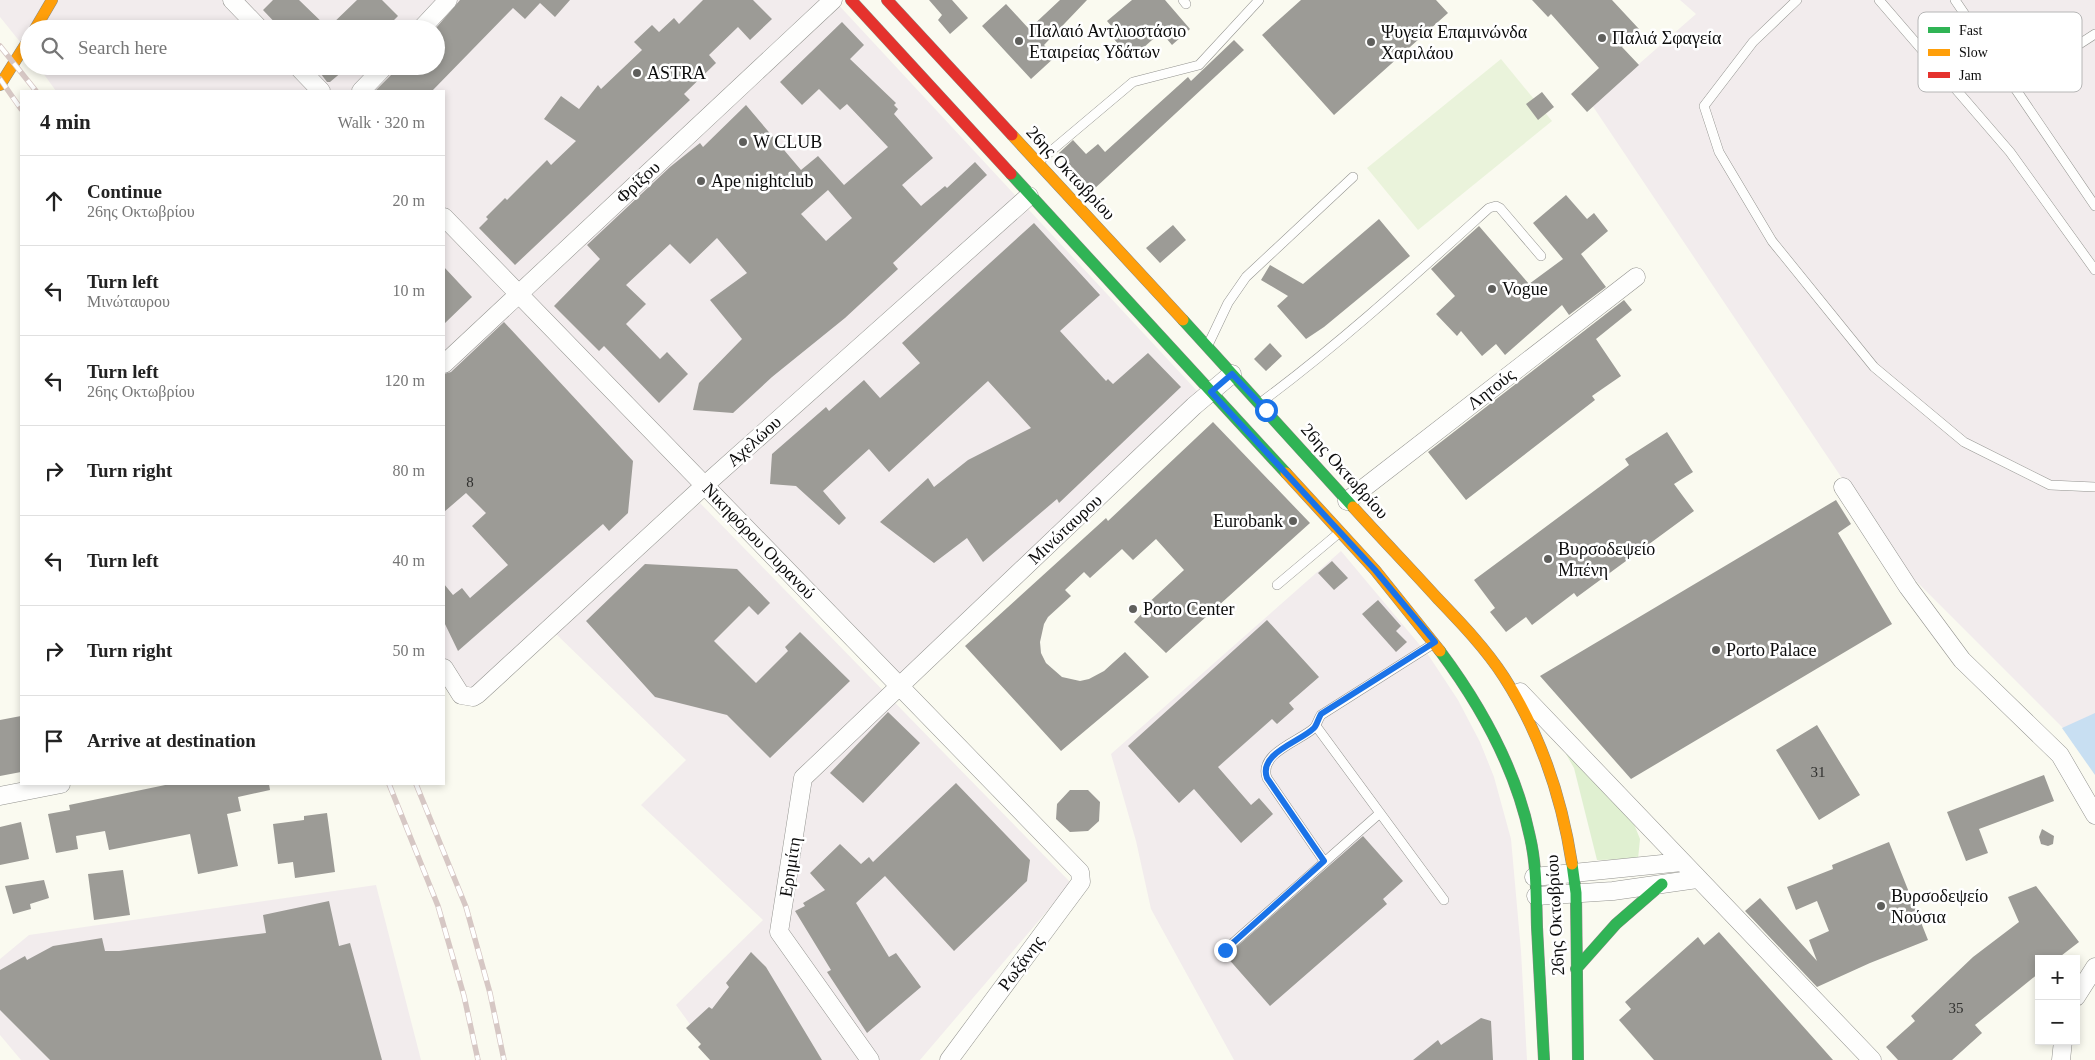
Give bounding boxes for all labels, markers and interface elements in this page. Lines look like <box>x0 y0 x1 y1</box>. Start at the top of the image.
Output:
legend <box>1918 12 2082 92</box>
search box <box>20 20 445 75</box>
place label: Παλαιό Αντλιοστάσιο Εταιρείας Υδάτων <box>1029 21 1186 62</box>
place label: Ψυγεία Επαμινώνδα Χαριλάου <box>1381 22 1528 63</box>
text: Fast <box>1959 23 1982 38</box>
place label: Παλιά Σφαγεία <box>1612 28 1722 48</box>
marker: Παλιά Σφαγεία <box>1596 32 1608 44</box>
icon: search <box>38 34 66 62</box>
marker: Παλαιό Αντλιοστάσιο Εταιρείας Υδάτων <box>1013 35 1025 47</box>
marker: Ψυγεία Επαμινώνδα Χαριλάου <box>1365 36 1377 48</box>
text: Search here <box>78 37 167 58</box>
text: Slow <box>1959 45 1989 60</box>
place label: ASTRA <box>647 63 706 83</box>
marker: ASTRA <box>631 67 643 79</box>
text: Jam <box>1959 68 1982 83</box>
text: 4 min <box>40 110 91 134</box>
text: Walk · 320 m <box>338 114 425 131</box>
street label: 26ης Οκτωβρίου <box>1022 122 1120 224</box>
place label: W CLUB <box>753 132 822 152</box>
marker: W CLUB <box>737 136 749 148</box>
street label: Φρίξου <box>612 157 664 207</box>
place label: Ape nightclub <box>711 171 813 191</box>
marker: Ape nightclub <box>695 175 707 187</box>
text: Continue <box>87 181 162 202</box>
icon: ahead <box>40 187 68 215</box>
text: 20 m <box>393 192 425 209</box>
text: 26ης Οκτωβρίου <box>87 203 195 220</box>
text: Turn left <box>87 271 159 292</box>
icon: left <box>40 277 68 305</box>
place label: Vogue <box>1502 279 1548 299</box>
text: 10 m <box>393 282 425 299</box>
marker: Vogue <box>1486 283 1498 295</box>
text: Μινώταυρου <box>87 293 170 310</box>
text: Turn left <box>87 361 159 382</box>
street label: Λητούς <box>1463 364 1519 414</box>
icon: left <box>40 367 68 395</box>
text: 120 m <box>385 372 425 389</box>
text: 26ης Οκτωβρίου <box>87 383 195 400</box>
route start <box>1255 399 1278 422</box>
street label: Αχελώου <box>723 411 785 470</box>
street label: 26ης Οκτωβρίου <box>1297 419 1393 523</box>
icon: right <box>40 457 68 485</box>
text: Turn right <box>87 460 172 481</box>
text: 80 m <box>393 462 425 479</box>
house number: 8 <box>466 474 474 490</box>
street label: Νικηφόρου Ουρανού <box>698 479 820 603</box>
street label: Μινώταυρου <box>1024 490 1106 568</box>
place label: Eurobank <box>1213 511 1283 531</box>
marker: Eurobank <box>1287 515 1299 527</box>
place label: Βυρσοδεψείο Μπένη <box>1558 539 1655 580</box>
icon: left <box>40 547 68 575</box>
text: Turn left <box>87 550 159 571</box>
text: 40 m <box>393 552 425 569</box>
marker: Βυρσοδεψείο Μπένη <box>1542 553 1554 565</box>
place label: Porto Center <box>1143 599 1235 619</box>
marker: Porto Center <box>1127 603 1139 615</box>
icon: right <box>40 637 68 665</box>
text: Turn right <box>87 640 172 661</box>
place label: Porto Palace <box>1726 640 1816 660</box>
text: 50 m <box>393 642 425 659</box>
marker: Porto Palace <box>1710 644 1722 656</box>
icon: arrive <box>40 727 68 755</box>
text: Arrive at destination <box>87 730 256 751</box>
house number: 31 <box>1811 764 1826 780</box>
street label: Ερημίτη <box>775 836 805 898</box>
street label: 26ης Οκτωβρίου <box>1542 854 1568 976</box>
place label: Βυρσοδεψείο Νούσια <box>1891 886 1988 927</box>
marker: Βυρσοδεψείο Νούσια <box>1875 900 1887 912</box>
street label: Ρωξάνης <box>994 932 1048 994</box>
route end <box>1214 939 1237 962</box>
map controls <box>2035 955 2080 1045</box>
button: + <box>2035 955 2080 1000</box>
house number: 35 <box>1949 1000 1964 1016</box>
button: − <box>2035 1000 2080 1045</box>

